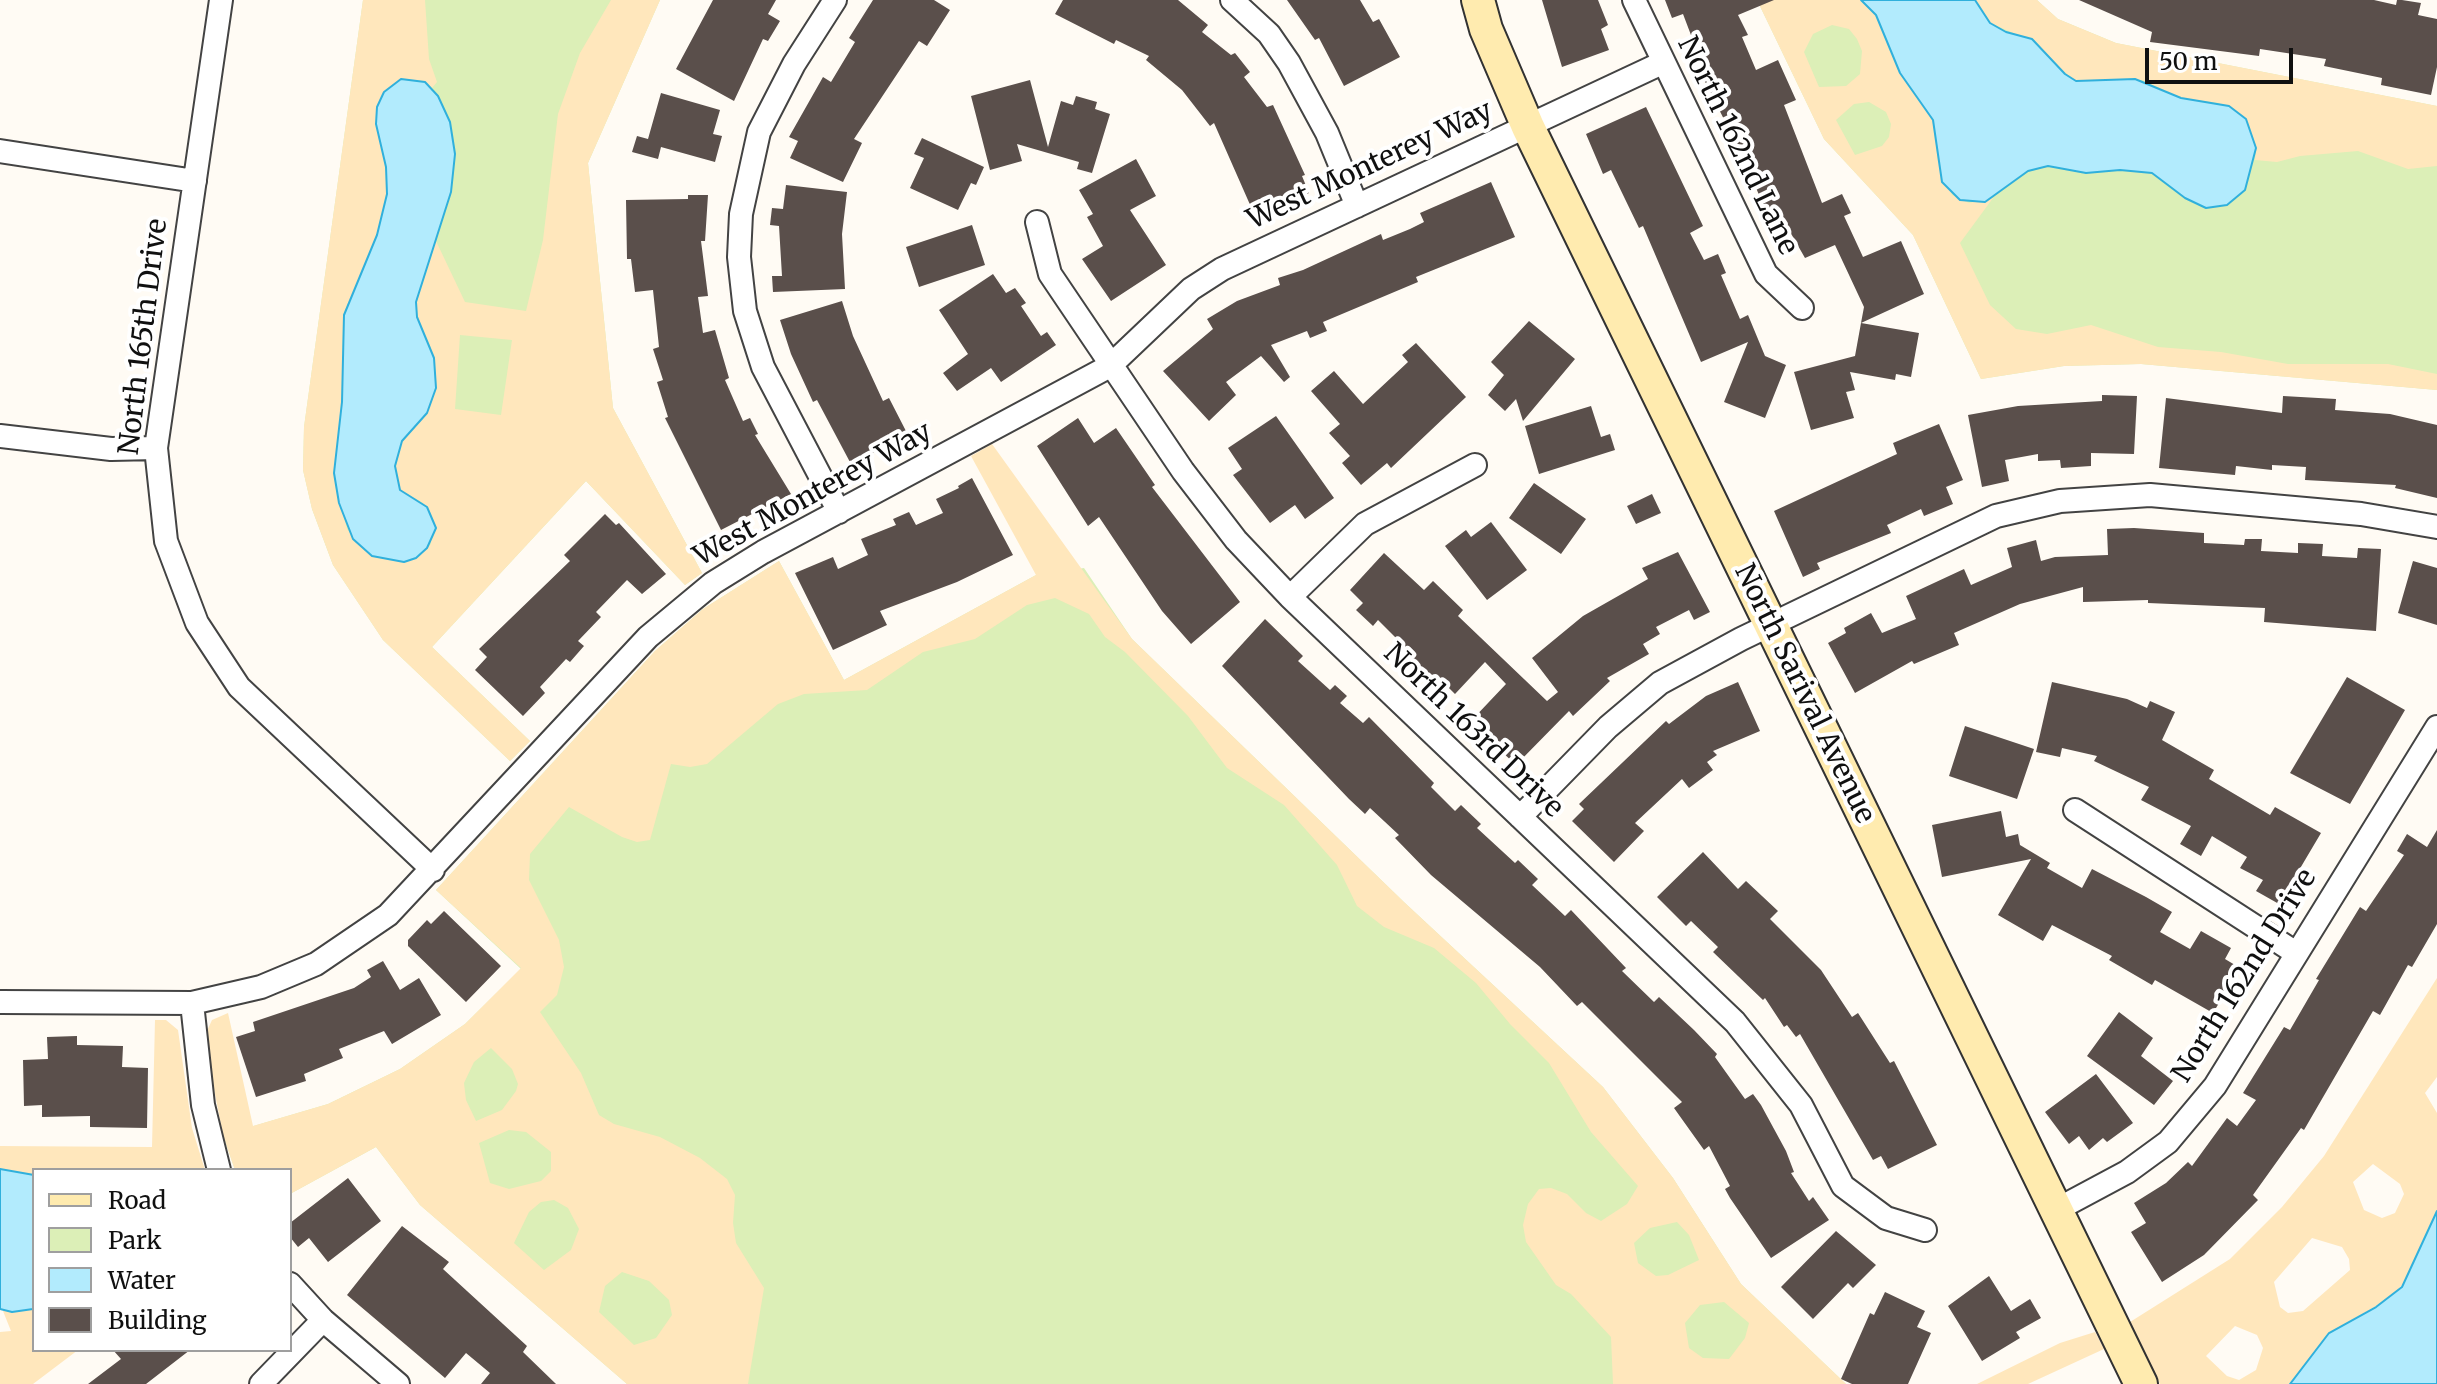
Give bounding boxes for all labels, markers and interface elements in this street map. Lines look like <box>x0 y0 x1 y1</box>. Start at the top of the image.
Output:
street label: North 162nd Lane <box>1670 31 1804 261</box>
scale bar <box>2149 32 2297 82</box>
text: 50 m <box>2159 46 2218 77</box>
street label: West Monterey Way <box>1242 94 1498 238</box>
street label: North 165th Drive <box>113 217 175 457</box>
street label: West Monterey Way <box>688 416 938 574</box>
street label: North Sarival Avenue <box>1727 559 1881 829</box>
street label: North 163rd Drive <box>1376 637 1570 825</box>
street label: North 162nd Drive <box>2166 863 2324 1089</box>
legend <box>32 1168 292 1352</box>
text: Road <box>108 1185 166 1216</box>
text: Park <box>108 1225 161 1256</box>
text: Water <box>108 1265 176 1296</box>
text: Building <box>108 1305 207 1336</box>

